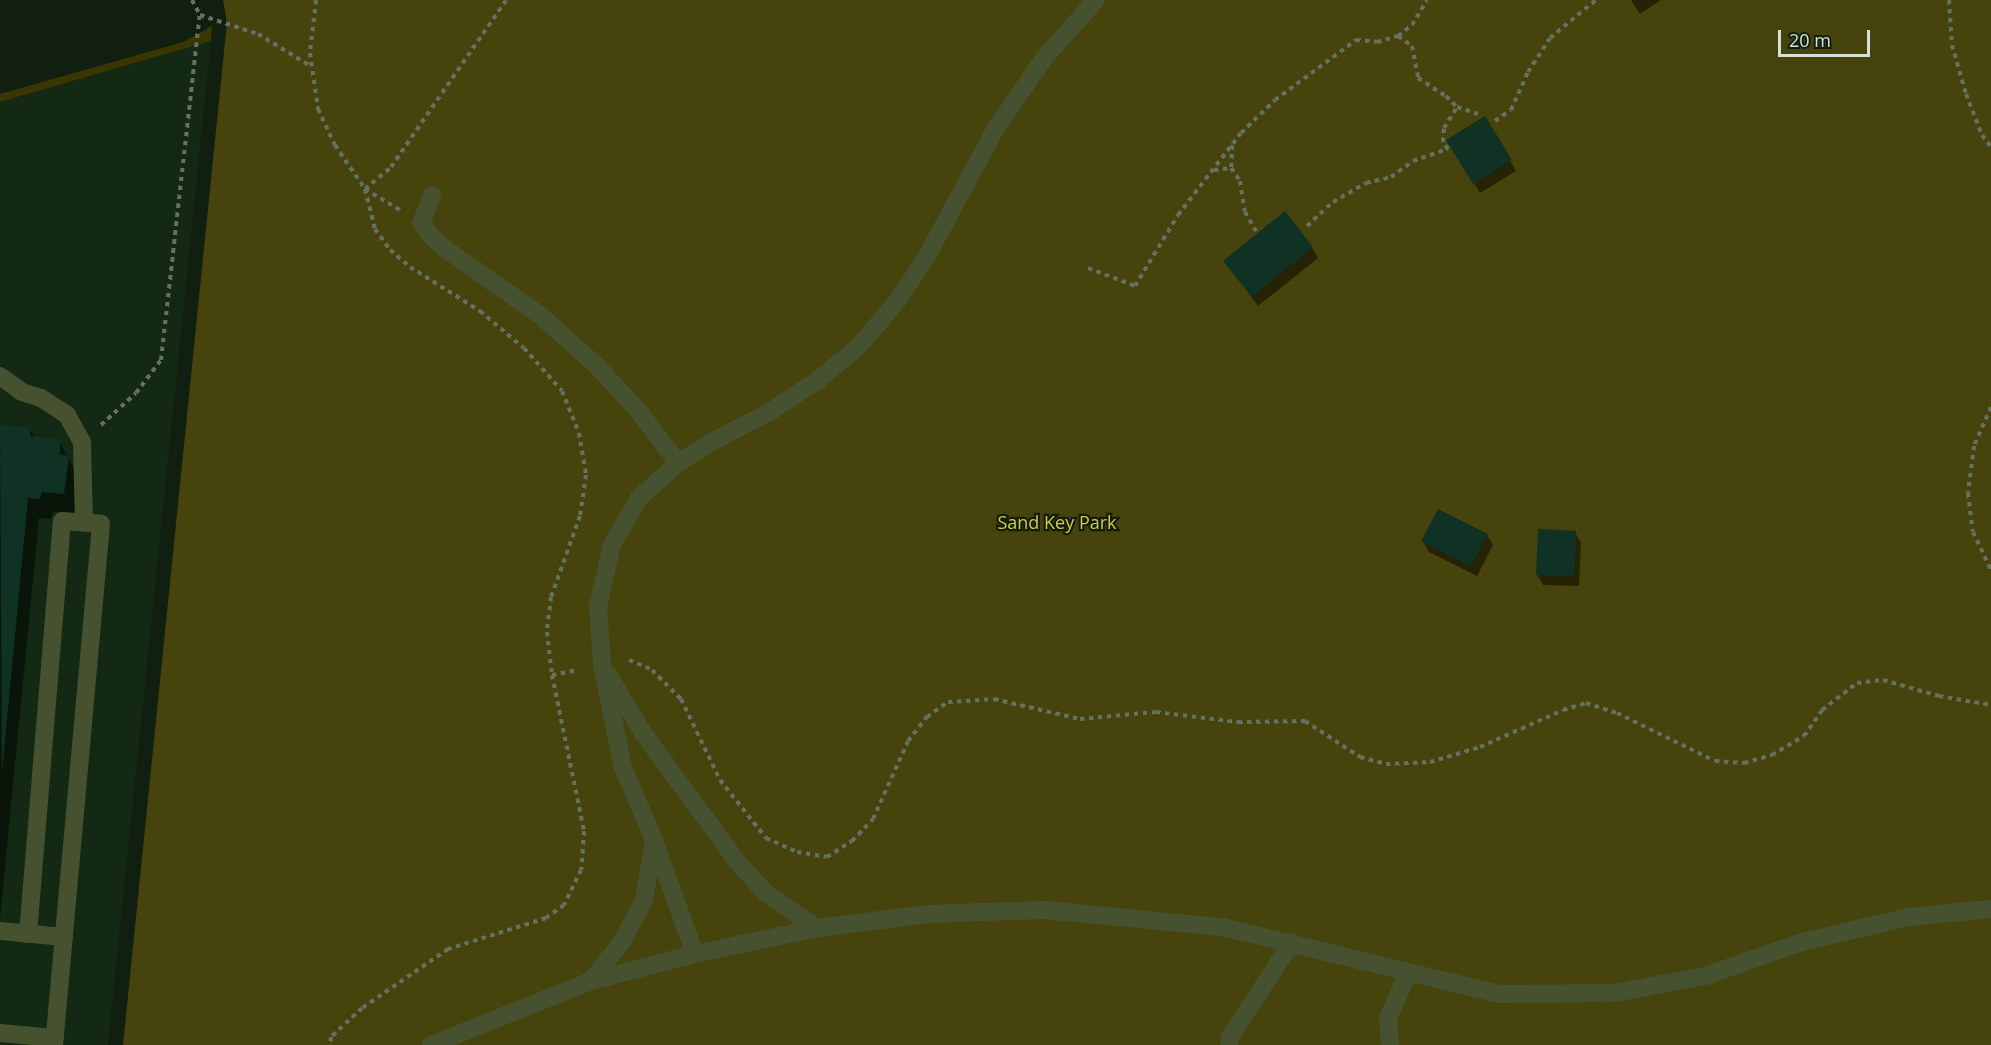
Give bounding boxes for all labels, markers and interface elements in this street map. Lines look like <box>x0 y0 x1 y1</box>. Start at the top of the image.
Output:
scale bar <box>1781 18 1872 56</box>
text: 20 m <box>1789 28 1831 52</box>
park label: Sand Key Park <box>997 511 1117 533</box>

